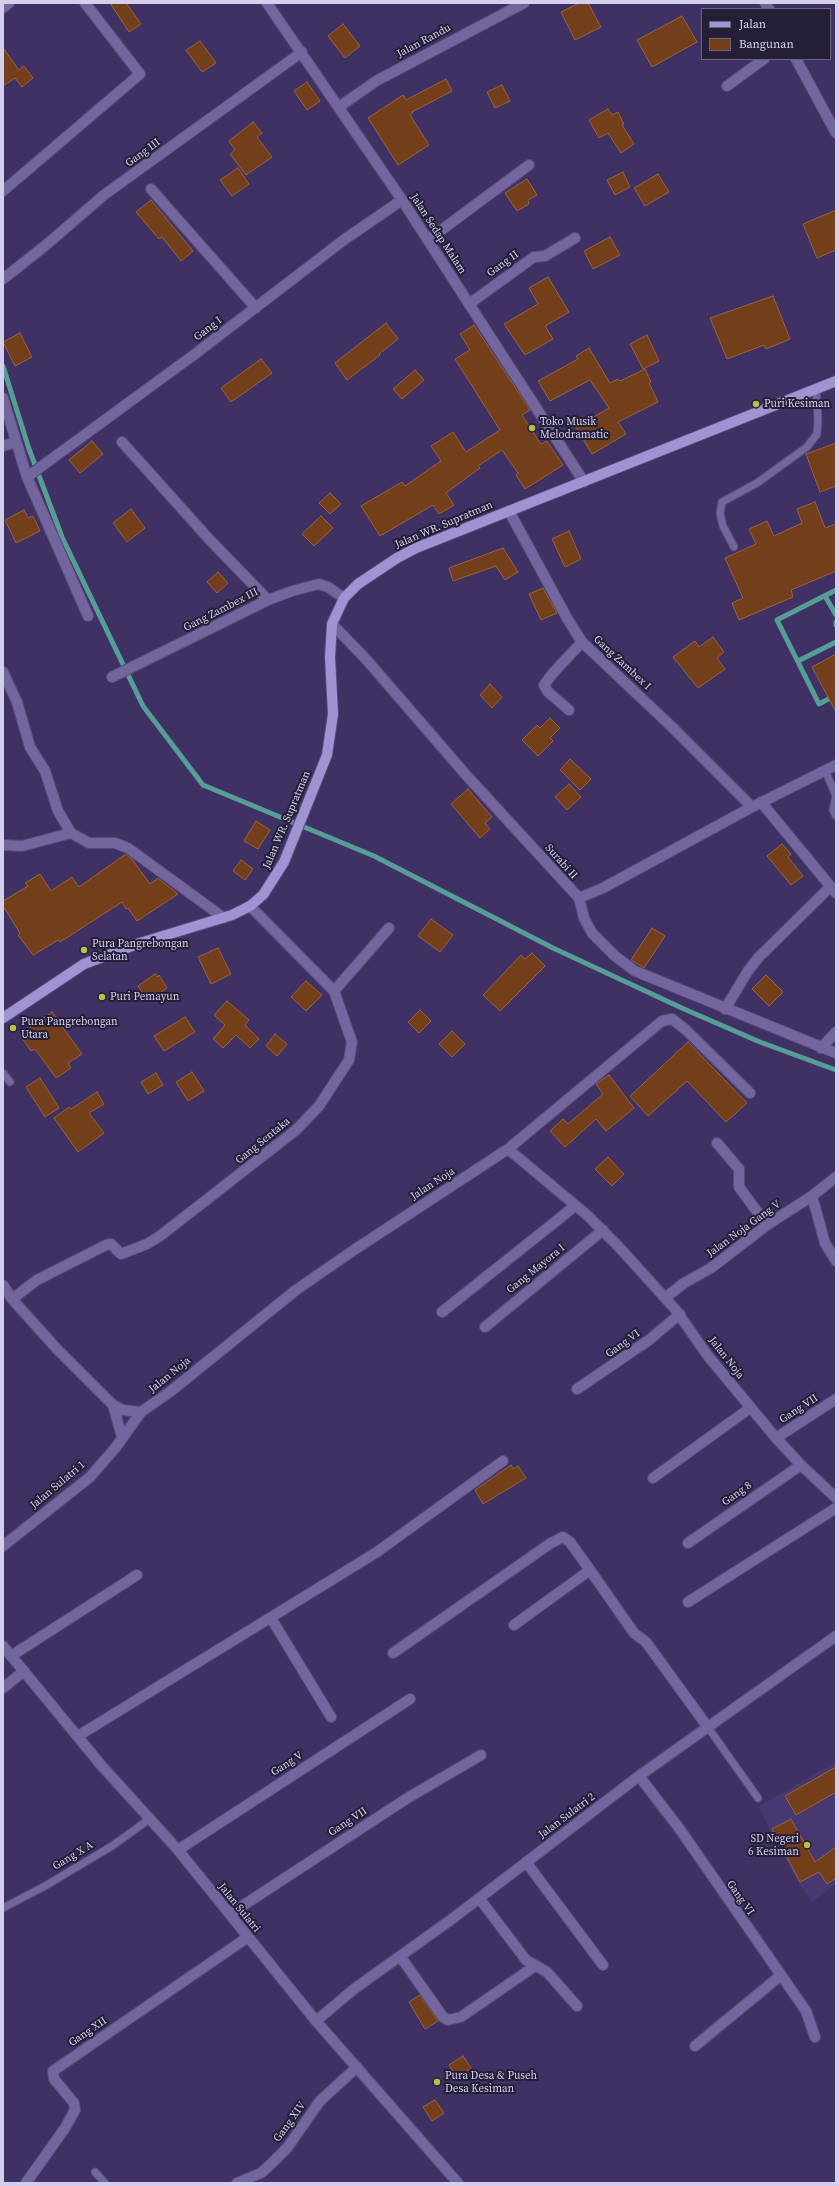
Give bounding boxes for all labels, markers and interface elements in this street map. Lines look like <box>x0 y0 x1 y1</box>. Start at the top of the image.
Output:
legend <box>701 8 831 60</box>
text: Jalan <box>739 16 766 32</box>
street label: Jalan Randu <box>395 21 453 61</box>
text: Bangunan <box>739 36 794 52</box>
street label: Gang III <box>123 136 163 170</box>
street label: Jalan Sedap Malam <box>407 191 469 277</box>
street label: Gang II <box>485 248 521 280</box>
street label: Gang I <box>191 314 225 344</box>
place label: Puri Kesiman <box>764 397 830 411</box>
marker: Puri Kesiman <box>751 399 761 409</box>
place label: Toko Musik Melodramatic <box>540 415 609 441</box>
marker: Toko Musik Melodramatic <box>527 423 537 433</box>
street label: Jalan WR. Supratman <box>393 498 495 552</box>
street label: Gang Zambex III <box>181 585 261 635</box>
street label: Gang Zambex I <box>590 633 654 693</box>
street label: Jalan WR. Supratman <box>260 769 314 871</box>
street label: Surabi II <box>542 842 580 882</box>
place label: Pura Pangrebongan Selatan <box>92 937 189 963</box>
marker: Pura Pangrebongan Selatan <box>79 945 89 955</box>
place label: Puri Pemayun <box>110 990 179 1004</box>
marker: Puri Pemayun <box>97 992 107 1002</box>
place label: Pura Pangrebongan Utara <box>21 1015 118 1041</box>
marker: Pura Pangrebongan Utara <box>8 1023 18 1033</box>
street label: Gang Sentaka <box>233 1115 293 1167</box>
street label: Jalan Noja <box>408 1165 458 1203</box>
street label: Jalan Noja Gang V <box>705 1198 783 1260</box>
street label: Gang Mayora I <box>504 1241 568 1297</box>
street label: Gang VI <box>603 1327 643 1361</box>
street label: Jalan Noja <box>705 1334 747 1382</box>
street label: Jalan Noja <box>146 1354 194 1396</box>
street label: Gang VII <box>777 1392 821 1426</box>
street label: Jalan Sulatri 1 <box>28 1458 88 1512</box>
street label: Gang 8 <box>720 1479 754 1509</box>
street label: Gang V <box>269 1749 305 1779</box>
street label: Jalan Sulatri 2 <box>536 1790 598 1842</box>
street label: Gang VII <box>326 1805 370 1839</box>
place label: SD Negeri 6 Kesiman <box>748 1832 799 1858</box>
street label: Gang X A <box>50 1839 96 1873</box>
marker: SD Negeri 6 Kesiman <box>802 1840 812 1850</box>
street label: Gang VI <box>723 1878 757 1918</box>
street label: Jalan Sulatri <box>215 1881 263 1935</box>
street label: Gang XII <box>66 2014 110 2050</box>
place label: Pura Desa & Puseh Desa Kesiman <box>445 2069 537 2095</box>
marker: Pura Desa & Puseh Desa Kesiman <box>432 2077 442 2087</box>
street label: Gang XIV <box>271 2099 309 2145</box>

